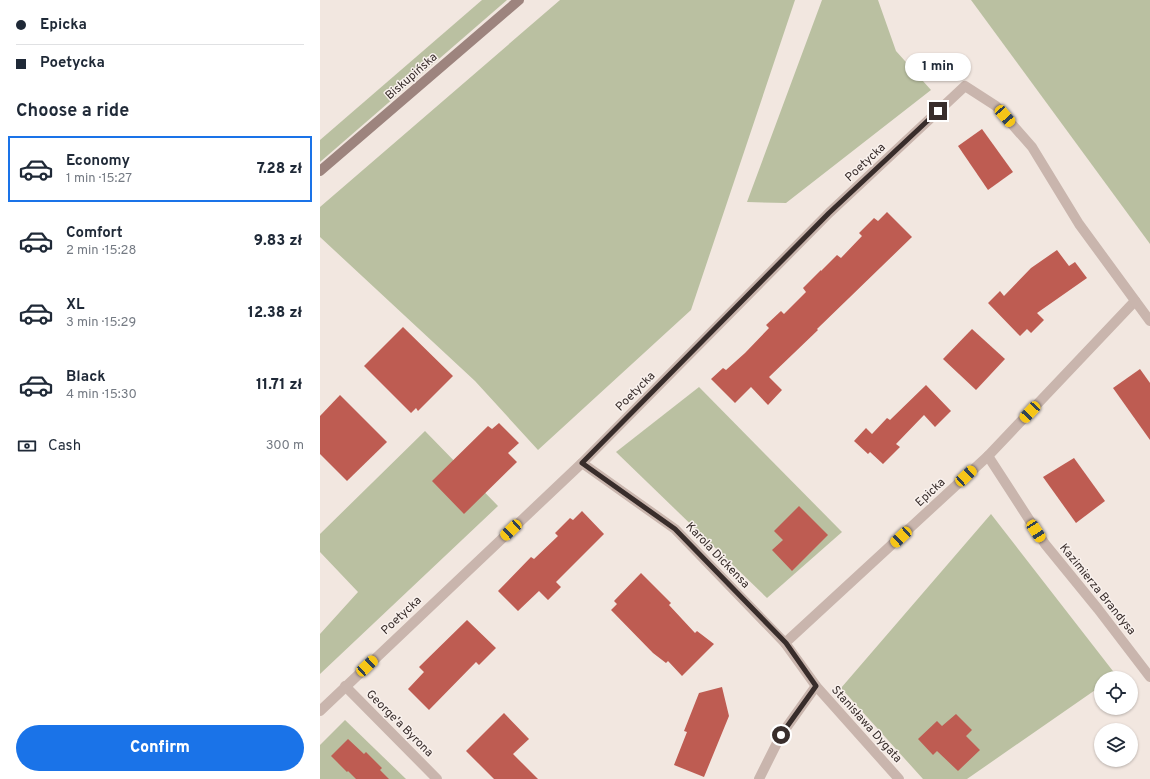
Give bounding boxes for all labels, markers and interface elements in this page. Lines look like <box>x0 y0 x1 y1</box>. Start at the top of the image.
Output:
text: Epicka <box>40 16 87 35</box>
street label: Biskupińska <box>382 50 441 104</box>
callout: 1 min <box>905 53 971 81</box>
text: Poetycka <box>40 54 105 73</box>
text: 1 min <box>922 59 954 75</box>
text: Choose a ride <box>16 100 129 123</box>
route end <box>929 102 947 120</box>
car <box>993 103 1017 129</box>
street label: Poetycka <box>842 140 889 186</box>
icon: car <box>18 151 54 187</box>
text: Economy <box>66 152 130 171</box>
text: 7.28 zł <box>257 160 302 179</box>
text: 1 min · 15:27 <box>66 171 132 187</box>
icon: car <box>18 223 54 259</box>
text: Comfort <box>66 224 123 243</box>
text: 9.83 zł <box>254 232 302 251</box>
text: 2 min · 15:28 <box>66 243 137 259</box>
icon: car <box>18 295 54 331</box>
text: XL <box>66 296 84 315</box>
text: 12.38 zł <box>248 304 302 323</box>
text: 3 min · 15:29 <box>66 315 136 331</box>
icon: car <box>18 367 54 403</box>
text: Black <box>66 368 106 387</box>
street label: Poetycka <box>612 368 659 415</box>
text: 11.71 zł <box>256 376 302 395</box>
text: 4 min · 15:30 <box>66 387 137 403</box>
car <box>1017 399 1043 425</box>
icon: cash <box>16 435 38 457</box>
text: Cash <box>48 437 81 456</box>
text: 300 m <box>266 438 304 454</box>
car <box>953 463 979 489</box>
street label: Epicka <box>912 475 949 511</box>
car <box>498 517 524 543</box>
car <box>1024 518 1048 544</box>
street label: Karola Dickensa <box>682 519 753 592</box>
car <box>888 524 914 550</box>
street label: Kazimierza Brandysa <box>1055 541 1139 639</box>
street label: Poetycka <box>378 593 425 639</box>
car <box>354 653 380 679</box>
map controls <box>1094 671 1138 767</box>
button: locate <box>1094 671 1138 715</box>
street label: Stanisława Dygata <box>827 683 905 767</box>
street label: George'a Byrona <box>362 687 436 761</box>
button: layers <box>1094 723 1138 767</box>
button: Confirm <box>16 725 304 771</box>
route start <box>772 726 790 744</box>

